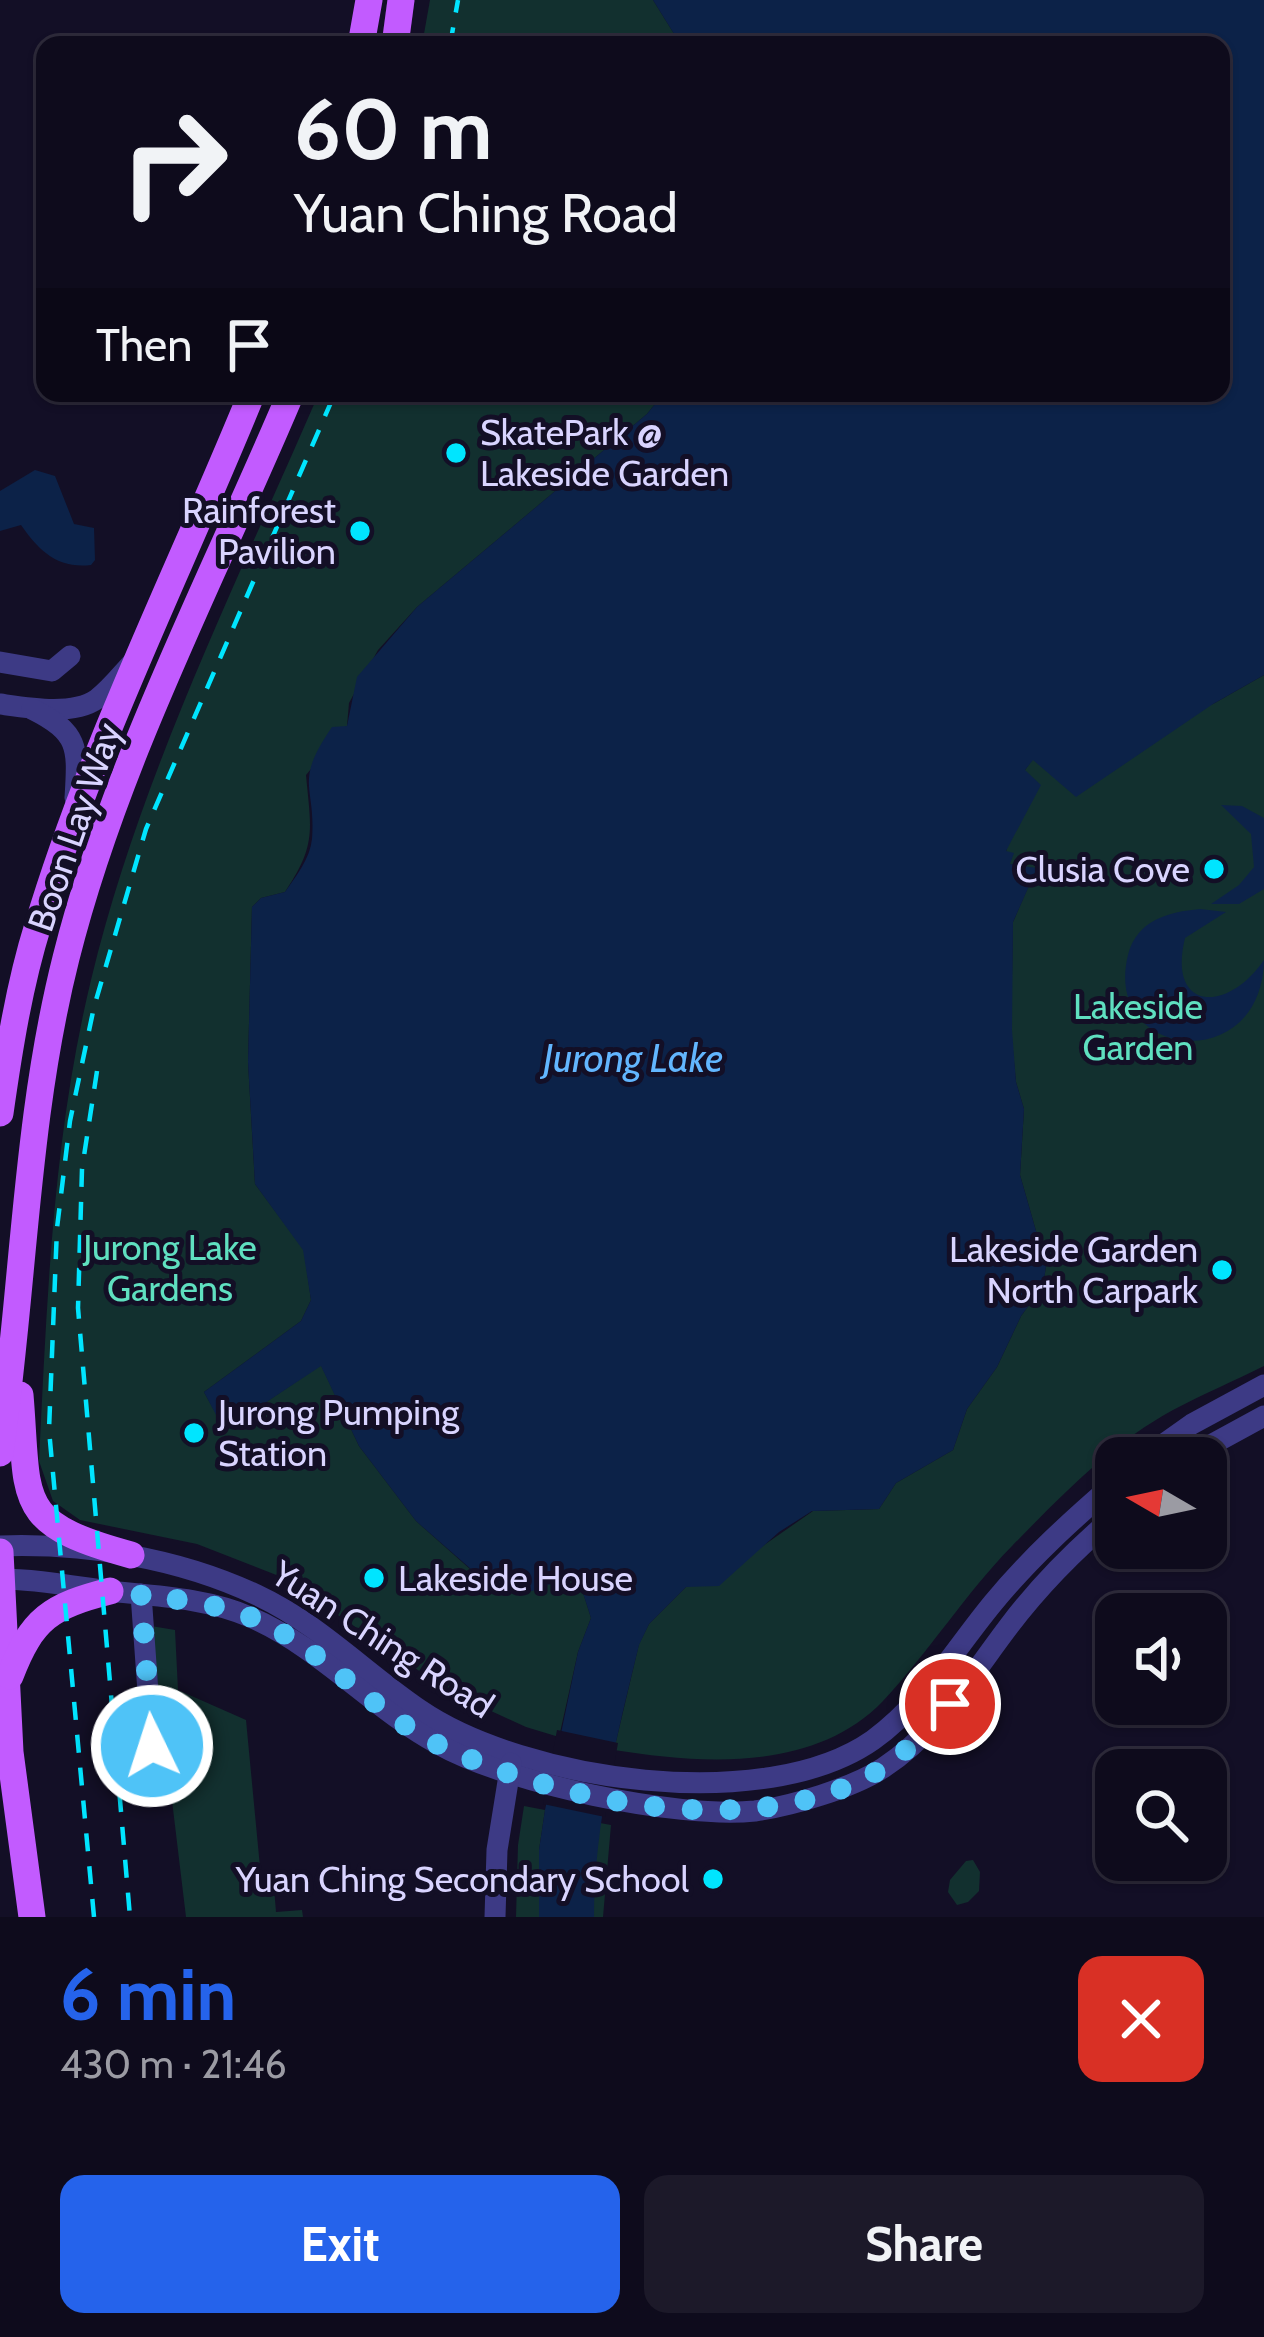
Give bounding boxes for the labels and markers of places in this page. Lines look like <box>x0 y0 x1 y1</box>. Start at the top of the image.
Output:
place label: SkatePark @ Lakeside Garden <box>480 410 729 495</box>
marker: SkatePark @ Lakeside Garden <box>443 440 469 466</box>
place label: Rainforest Pavilion <box>182 488 336 573</box>
marker: Rainforest Pavilion <box>347 518 373 544</box>
place label: Clusia Cove <box>1016 847 1190 891</box>
marker: Clusia Cove <box>1201 856 1227 882</box>
place label: Lakeside Garden North Carpark <box>949 1227 1199 1312</box>
marker: Lakeside Garden North Carpark <box>1209 1257 1235 1283</box>
place label: Jurong Pumping Station <box>217 1390 460 1475</box>
marker: Jurong Pumping Station <box>181 1420 207 1446</box>
place label: Lakeside House <box>398 1556 633 1600</box>
marker: Lakeside House <box>361 1565 387 1591</box>
pin <box>899 1653 1001 1755</box>
place label: Yuan Ching Secondary School <box>235 1857 689 1901</box>
marker: Yuan Ching Secondary School <box>700 1866 726 1892</box>

